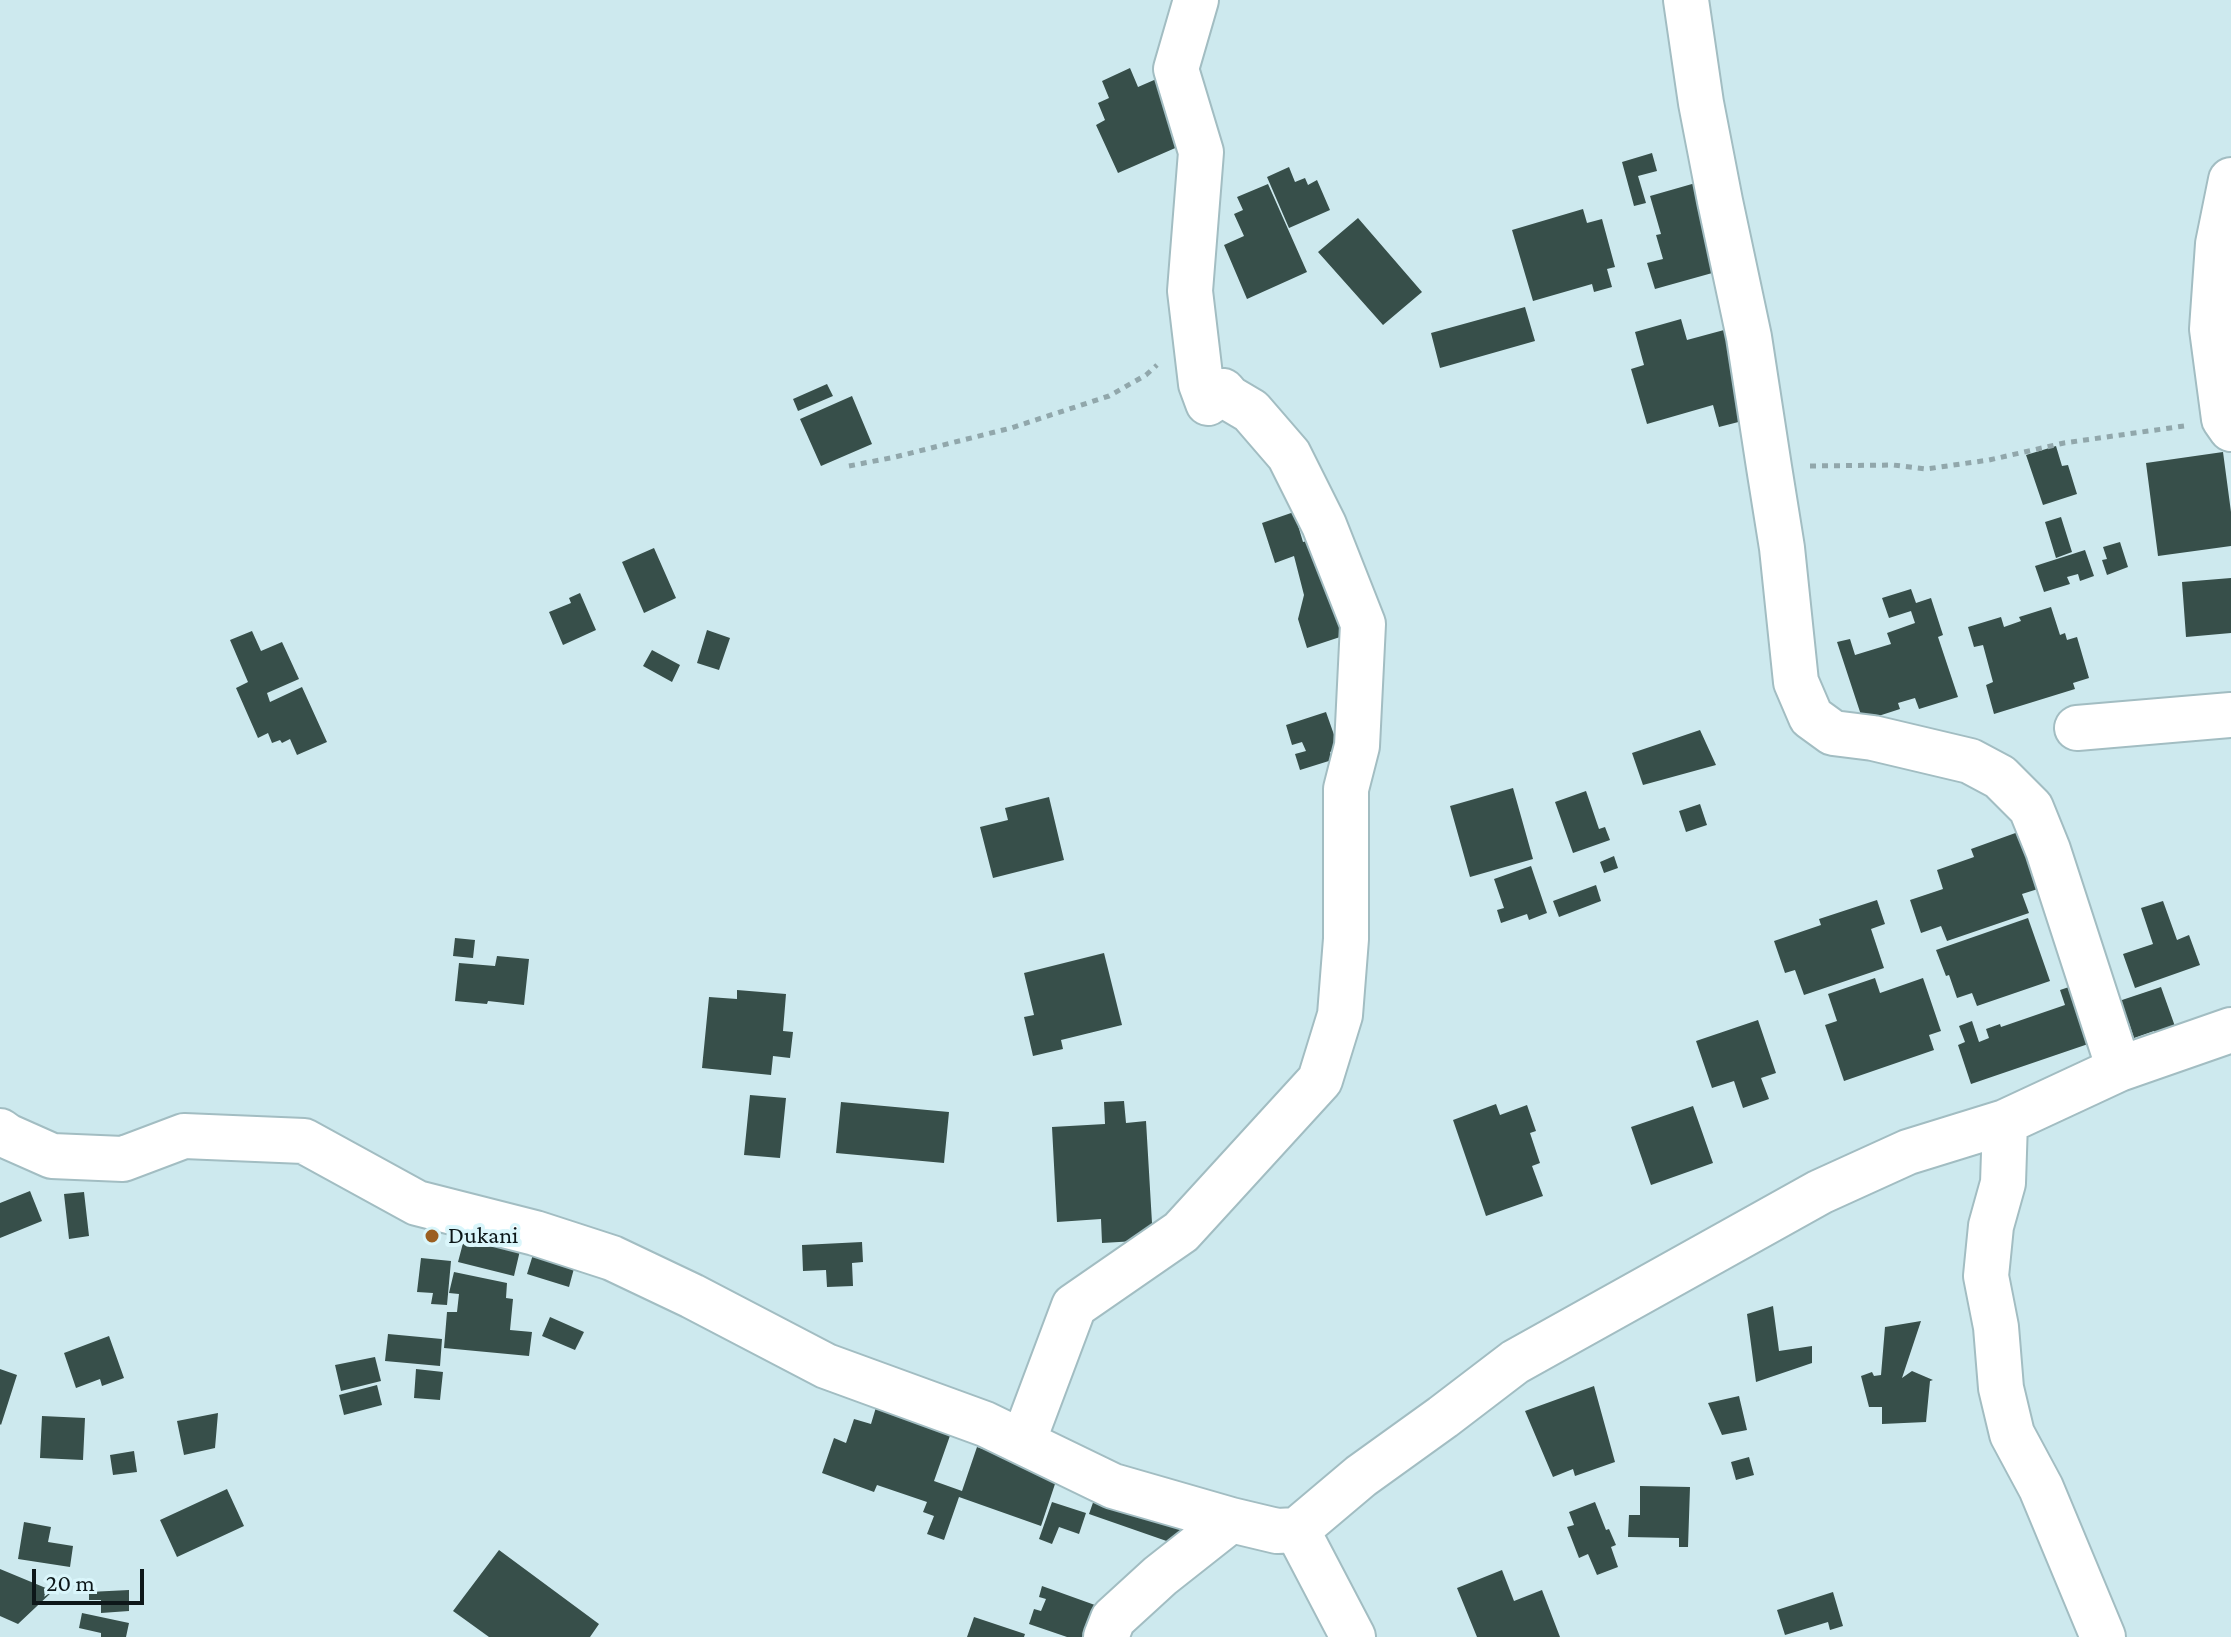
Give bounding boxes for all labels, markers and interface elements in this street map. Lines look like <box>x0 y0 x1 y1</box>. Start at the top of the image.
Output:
place label: Dukani <box>448 1222 518 1250</box>
marker: Dukani <box>423 1227 441 1245</box>
scale bar <box>36 1553 148 1603</box>
text: 20 m <box>46 1569 95 1596</box>

